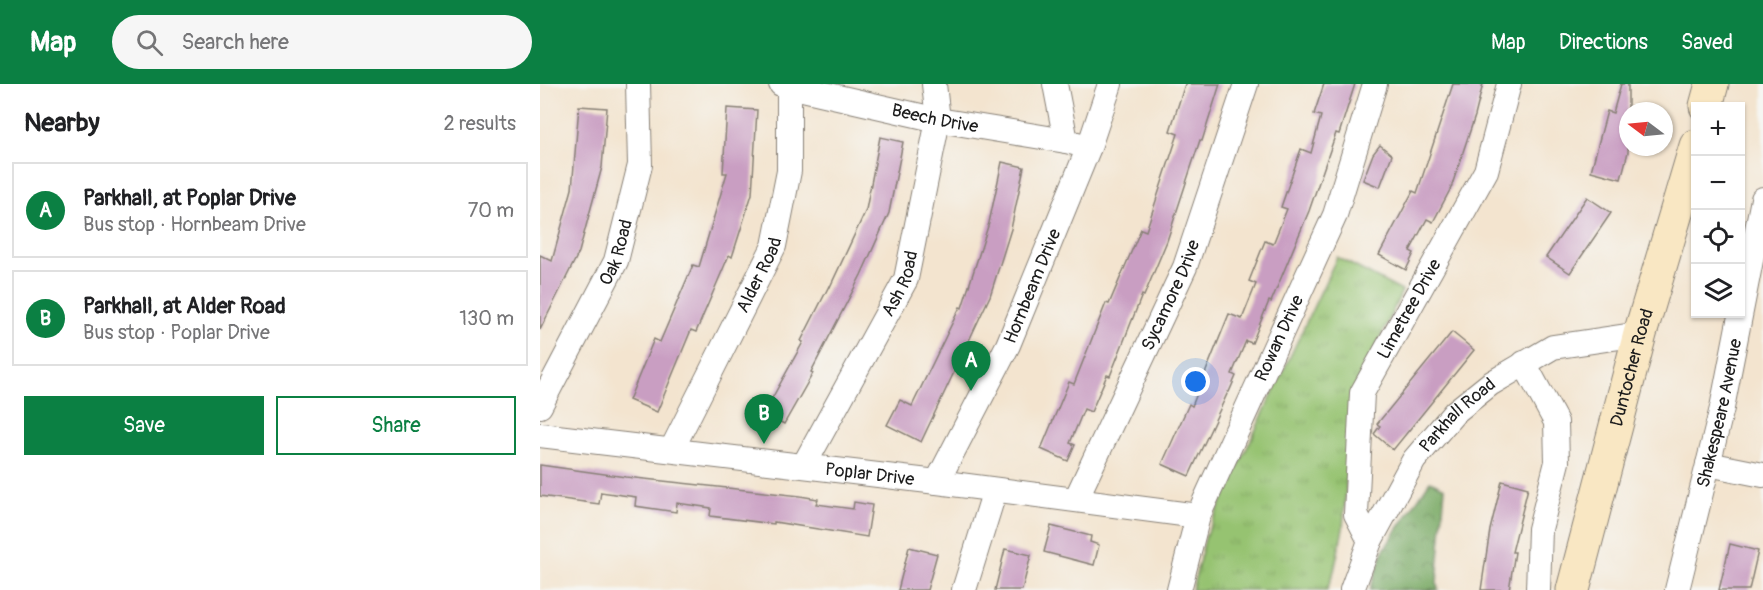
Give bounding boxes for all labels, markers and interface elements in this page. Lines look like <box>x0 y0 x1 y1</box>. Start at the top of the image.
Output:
search box <box>112 15 532 69</box>
text: Map <box>30 25 76 60</box>
icon: search <box>133 26 166 59</box>
text: Search here <box>181 28 289 56</box>
text: Map <box>1491 29 1526 56</box>
text: Directions <box>1559 29 1648 56</box>
text: Saved <box>1681 29 1733 56</box>
street label: Beech Drive <box>890 98 980 138</box>
north arrow <box>1619 102 1673 156</box>
map controls <box>1691 102 1745 318</box>
button: + <box>1691 102 1745 156</box>
text: Nearby <box>24 107 100 139</box>
text: 2 results <box>444 111 516 136</box>
button: − <box>1691 156 1745 210</box>
text: Parkhall, at Poplar Drive <box>83 184 296 212</box>
text: A <box>39 198 52 223</box>
text: 70 m <box>468 198 514 223</box>
button: locate <box>1691 210 1745 264</box>
text: Bus stop · Hornbeam Drive <box>83 212 306 237</box>
street label: Oak Road <box>594 217 637 289</box>
street label: Hornbeam Drive <box>998 225 1066 347</box>
street label: Alder Road <box>731 235 787 316</box>
street label: Sycamore Drive <box>1136 237 1205 354</box>
street label: Ash Road <box>876 249 923 320</box>
street label: Limetree Drive <box>1372 255 1446 363</box>
button: layers <box>1691 264 1745 318</box>
street label: Rowan Drive <box>1249 291 1309 385</box>
text: Parkhall, at Alder Road <box>83 292 286 320</box>
text: B <box>40 306 51 331</box>
text: 130 m <box>459 306 514 331</box>
street label: Duntocher Road <box>1605 306 1658 429</box>
text: Bus stop · Poplar Drive <box>83 320 270 345</box>
street label: Shakespeare Avenue <box>1691 337 1747 490</box>
pin: A <box>952 342 990 391</box>
your location <box>1181 367 1210 396</box>
street label: Parkhall Road <box>1414 373 1500 457</box>
pin: B <box>744 394 784 444</box>
button: Save <box>24 396 264 455</box>
button: Share <box>276 396 516 455</box>
street label: Poplar Drive <box>824 457 916 491</box>

